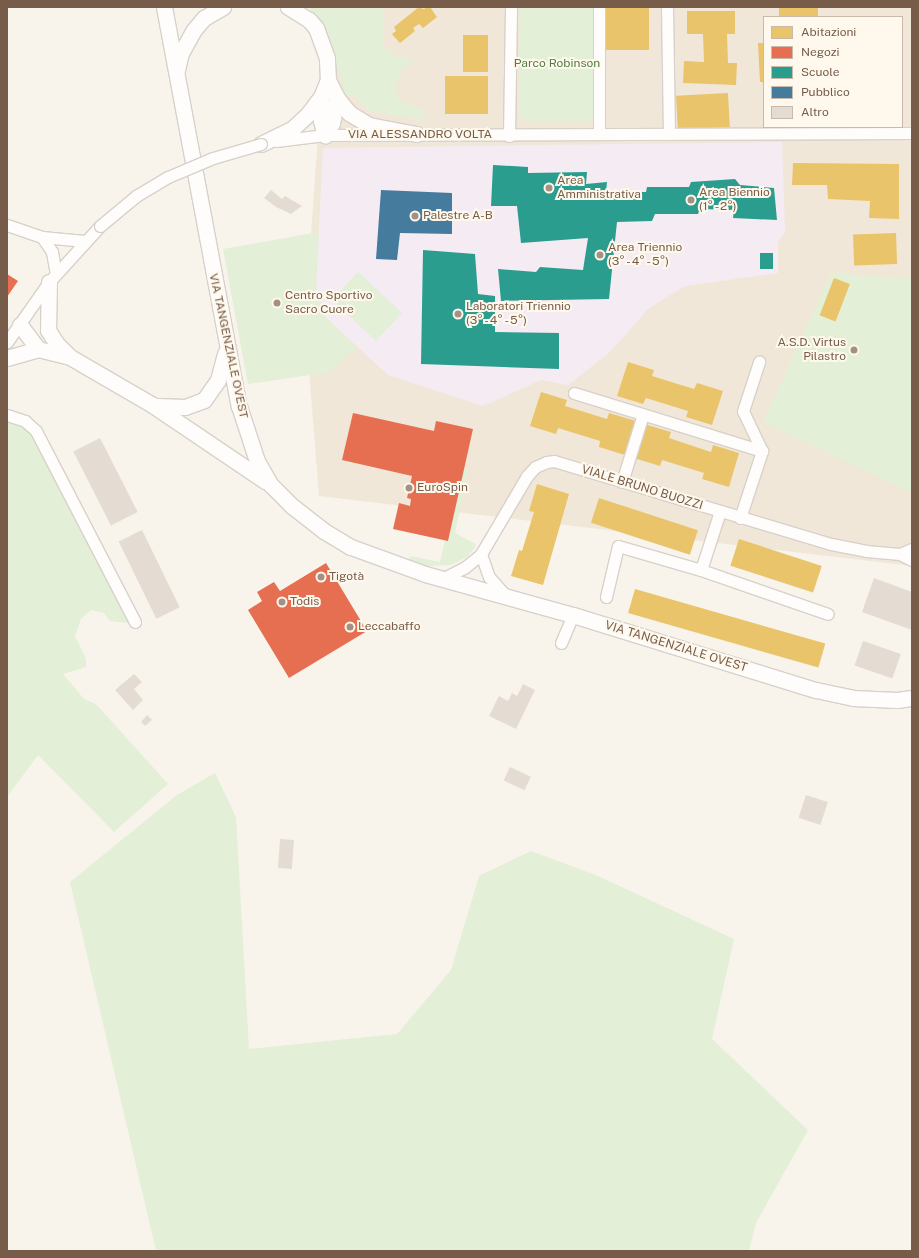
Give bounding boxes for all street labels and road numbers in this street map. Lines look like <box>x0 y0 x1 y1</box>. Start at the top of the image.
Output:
street label: VIA ALESSANDRO VOLTA <box>348 128 492 142</box>
street label: VIA TANGENZIALE OVEST <box>206 272 250 420</box>
street label: VIALE BRUNO BUOZZI <box>580 463 704 513</box>
street label: VIA TANGENZIALE OVEST <box>603 618 749 676</box>

